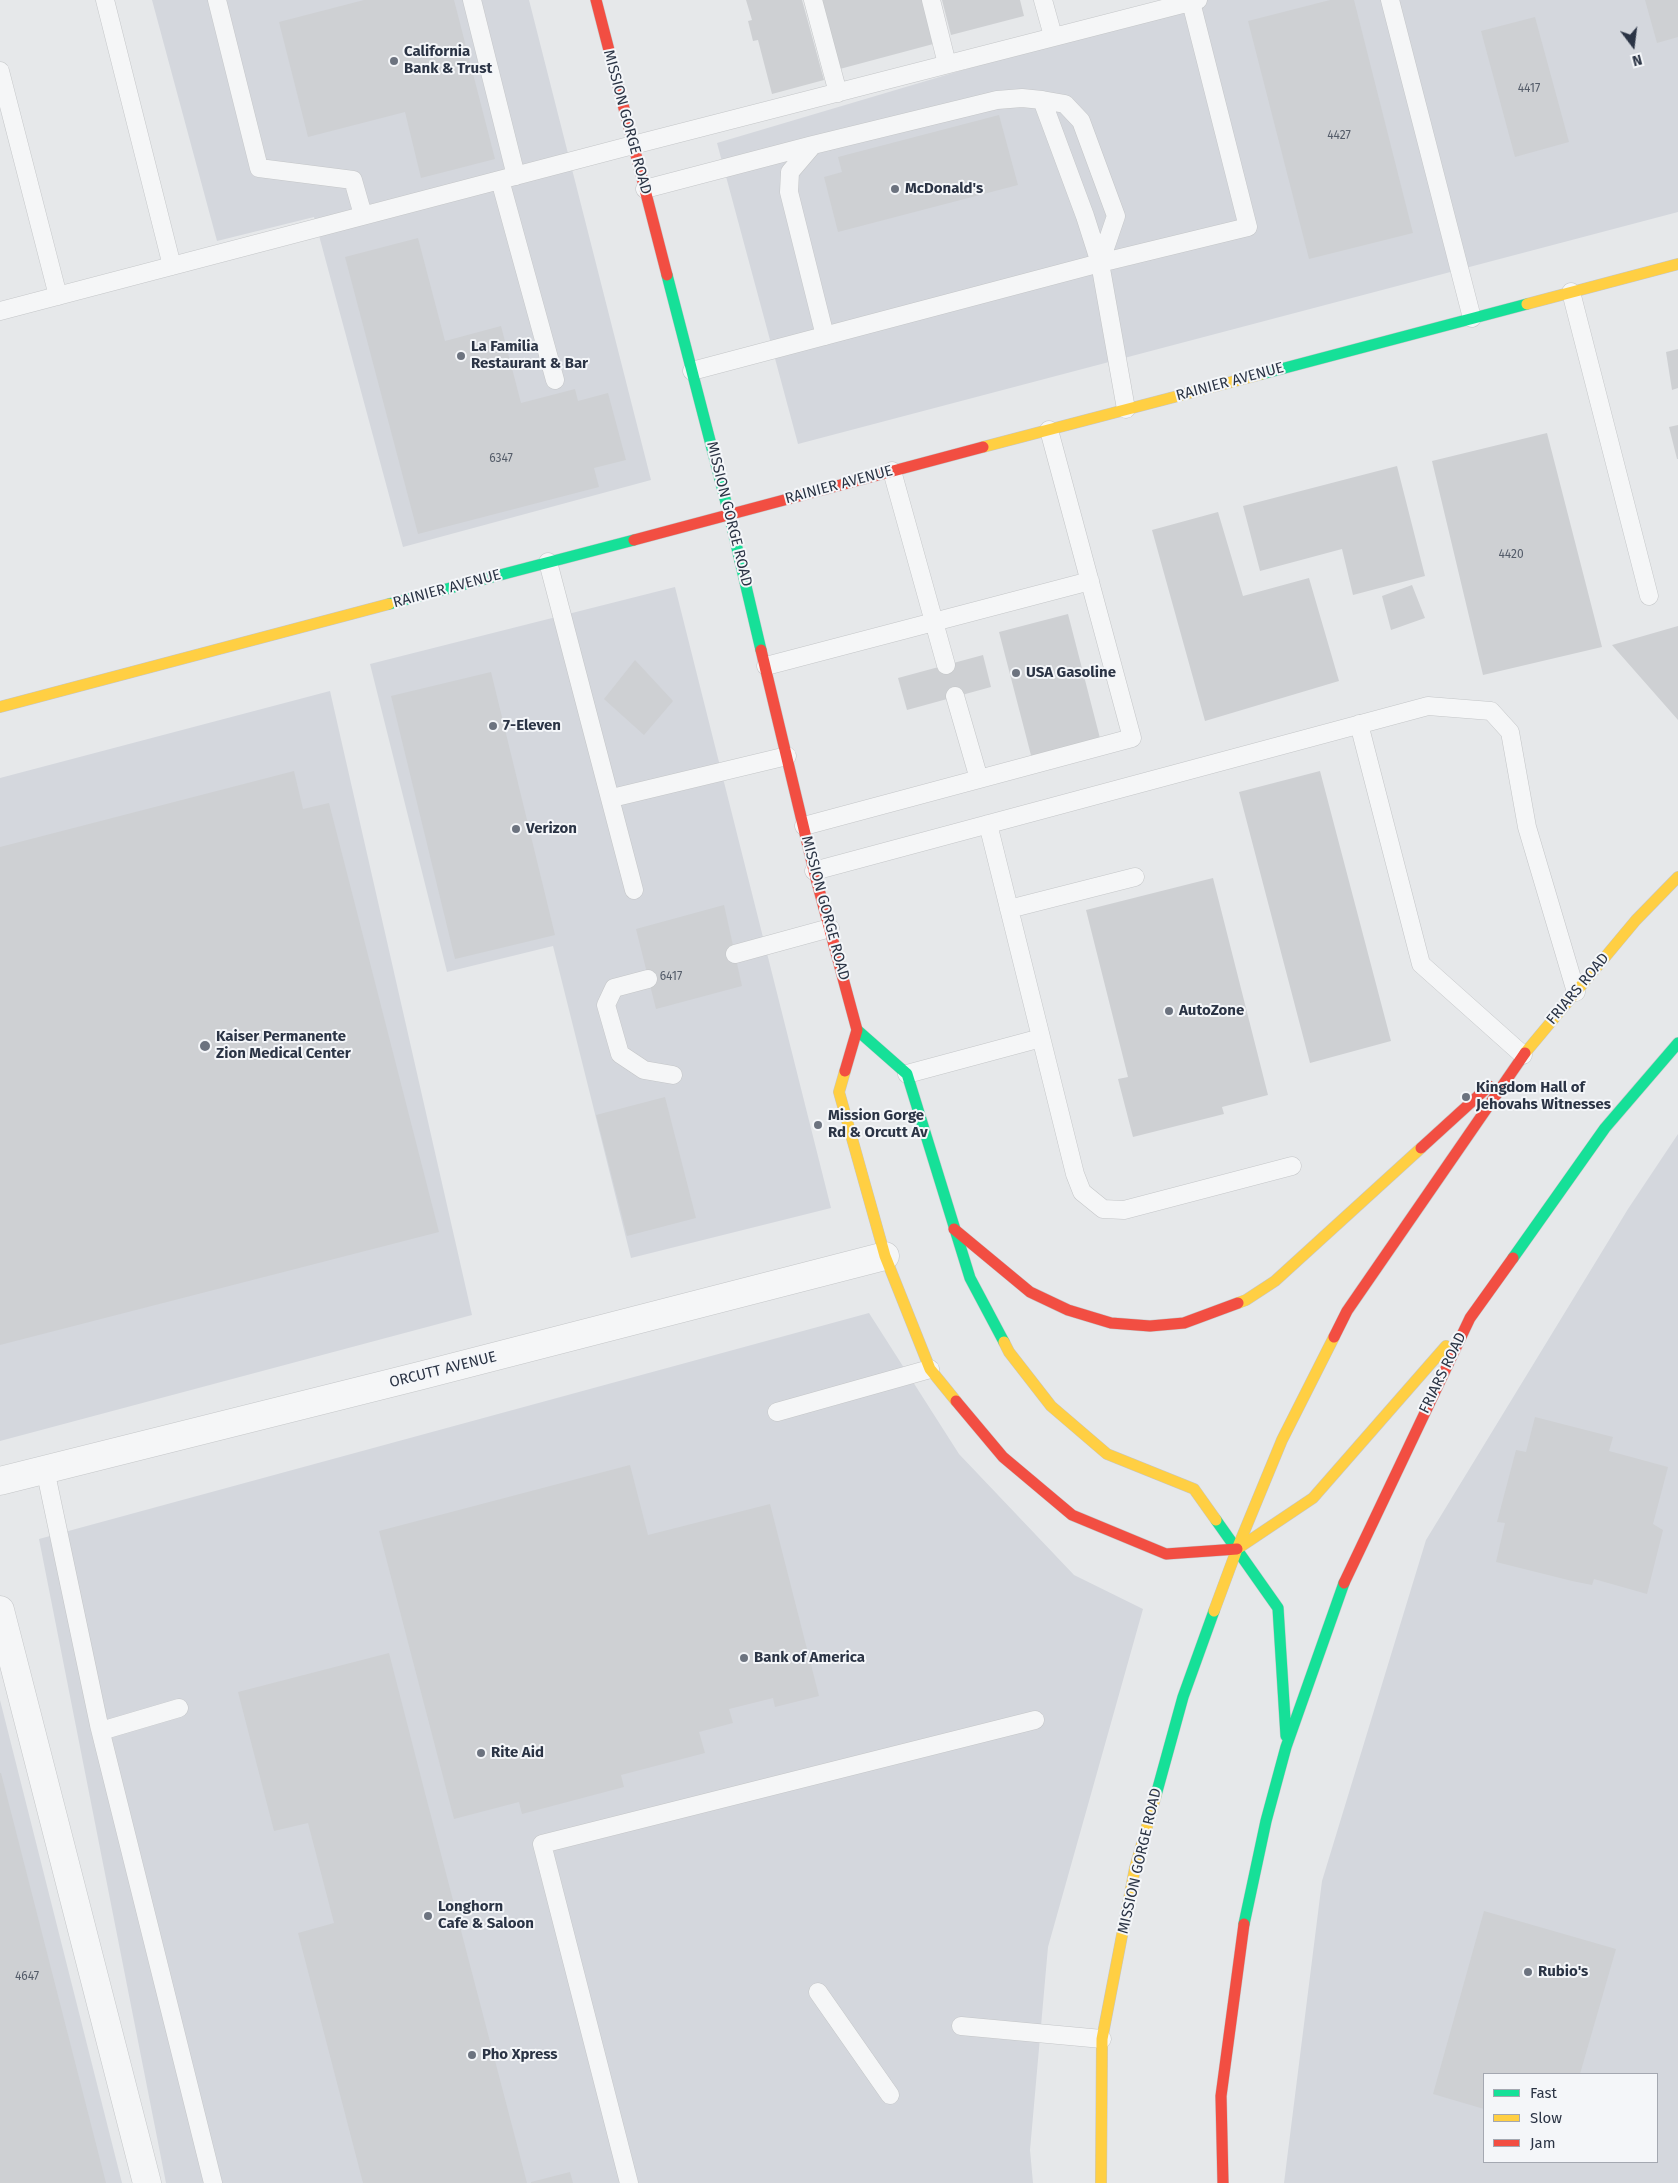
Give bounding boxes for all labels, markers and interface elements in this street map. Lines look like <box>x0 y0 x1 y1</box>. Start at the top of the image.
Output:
north arrow <box>1608 20 1658 70</box>
place label: California Bank & Trust <box>404 43 492 78</box>
street label: MISSION GORGE ROAD <box>599 48 655 196</box>
text: N <box>1630 51 1644 69</box>
marker: California Bank & Trust <box>388 55 400 67</box>
house number: 4417 <box>1518 82 1540 96</box>
house number: 4427 <box>1327 129 1351 143</box>
place label: McDonald's <box>905 180 983 198</box>
marker: McDonald's <box>889 183 901 195</box>
place label: La Familia Restaurant & Bar <box>471 338 588 373</box>
marker: La Familia Restaurant & Bar <box>455 350 467 362</box>
street label: RAINIER AVENUE <box>1174 359 1286 405</box>
street label: MISSION GORGE ROAD <box>702 440 756 588</box>
house number: 6347 <box>489 452 513 466</box>
street label: RAINIER AVENUE <box>783 462 895 508</box>
house number: 4420 <box>1498 548 1524 562</box>
street label: RAINIER AVENUE <box>391 566 503 612</box>
place label: USA Gasoline <box>1026 664 1116 682</box>
marker: USA Gasoline <box>1010 667 1022 679</box>
place label: 7-Eleven <box>503 717 561 735</box>
marker: 7-Eleven <box>487 720 499 732</box>
place label: Verizon <box>526 820 577 838</box>
marker: Verizon <box>510 823 522 835</box>
street label: MISSION GORGE ROAD <box>797 834 853 982</box>
street label: FRIARS ROAD <box>1543 950 1613 1028</box>
house number: 6417 <box>660 970 682 984</box>
place label: AutoZone <box>1179 1002 1244 1020</box>
marker: AutoZone <box>1163 1005 1175 1017</box>
place label: Kaiser Permanente Zion Medical Center <box>216 1028 351 1063</box>
marker: Kaiser Permanente Zion Medical Center <box>198 1039 212 1053</box>
place label: Kingdom Hall of Jehovahs Witnesses <box>1476 1079 1611 1114</box>
marker: Kingdom Hall of Jehovahs Witnesses <box>1460 1091 1472 1103</box>
place label: Mission Gorge Rd & Orcutt Av <box>828 1107 928 1142</box>
marker: Mission Gorge Rd & Orcutt Av <box>812 1119 824 1131</box>
street label: FRIARS ROAD <box>1416 1330 1470 1416</box>
street label: ORCUTT AVENUE <box>387 1348 499 1392</box>
place label: Bank of America <box>754 1649 865 1667</box>
marker: Bank of America <box>738 1652 750 1664</box>
place label: Rite Aid <box>491 1744 544 1762</box>
marker: Rite Aid <box>475 1747 487 1759</box>
street label: MISSION GORGE ROAD <box>1114 1786 1166 1936</box>
place label: Longhorn Cafe & Saloon <box>438 1898 534 1933</box>
marker: Longhorn Cafe & Saloon <box>422 1910 434 1922</box>
place label: Rubio's <box>1538 1963 1588 1981</box>
marker: Rubio's <box>1522 1966 1534 1978</box>
house number: 4647 <box>15 1970 39 1984</box>
place label: Pho Xpress <box>482 2046 558 2064</box>
marker: Pho Xpress <box>466 2049 478 2061</box>
legend <box>1483 2073 1658 2163</box>
text: Fast <box>1530 2084 1557 2102</box>
text: Slow <box>1530 2109 1562 2127</box>
text: Jam <box>1530 2134 1556 2152</box>

